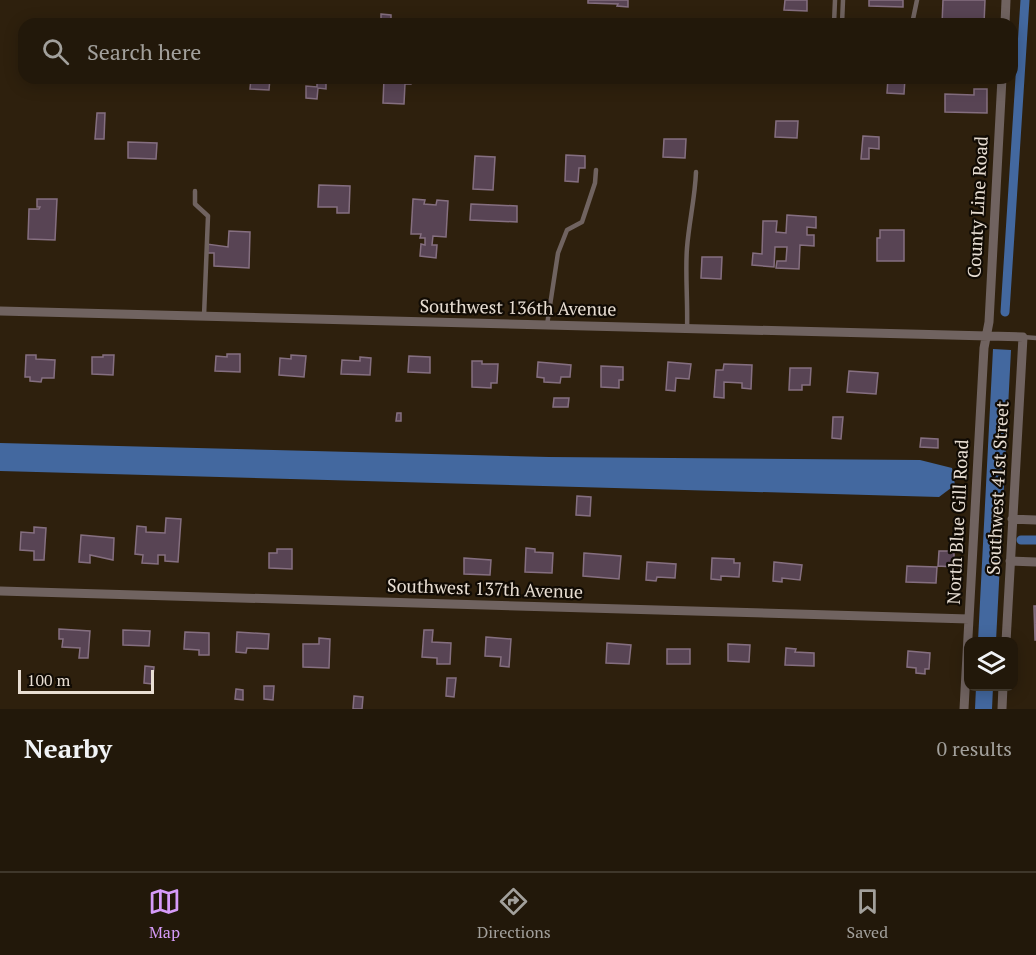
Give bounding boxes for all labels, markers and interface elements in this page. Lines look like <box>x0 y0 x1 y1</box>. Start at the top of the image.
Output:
search box <box>18 18 1018 84</box>
icon: search <box>39 35 72 68</box>
text: Search here <box>87 37 201 66</box>
street label: County Line Road <box>961 135 993 278</box>
street label: Southwest 136th Avenue <box>419 293 617 321</box>
street label: Southwest 41st Street <box>980 400 1014 575</box>
street label: North Blue Gill Road <box>941 439 973 605</box>
street label: Southwest 137th Avenue <box>387 573 583 603</box>
map controls <box>964 637 1018 691</box>
button: layers <box>964 637 1018 691</box>
scale bar <box>18 667 154 694</box>
text: 100 m <box>27 669 70 691</box>
text: Nearby <box>24 731 112 765</box>
text: 0 results <box>937 735 1012 762</box>
tab: Map <box>148 885 181 943</box>
tab: Directions <box>477 885 551 943</box>
tab: Saved <box>847 885 888 943</box>

